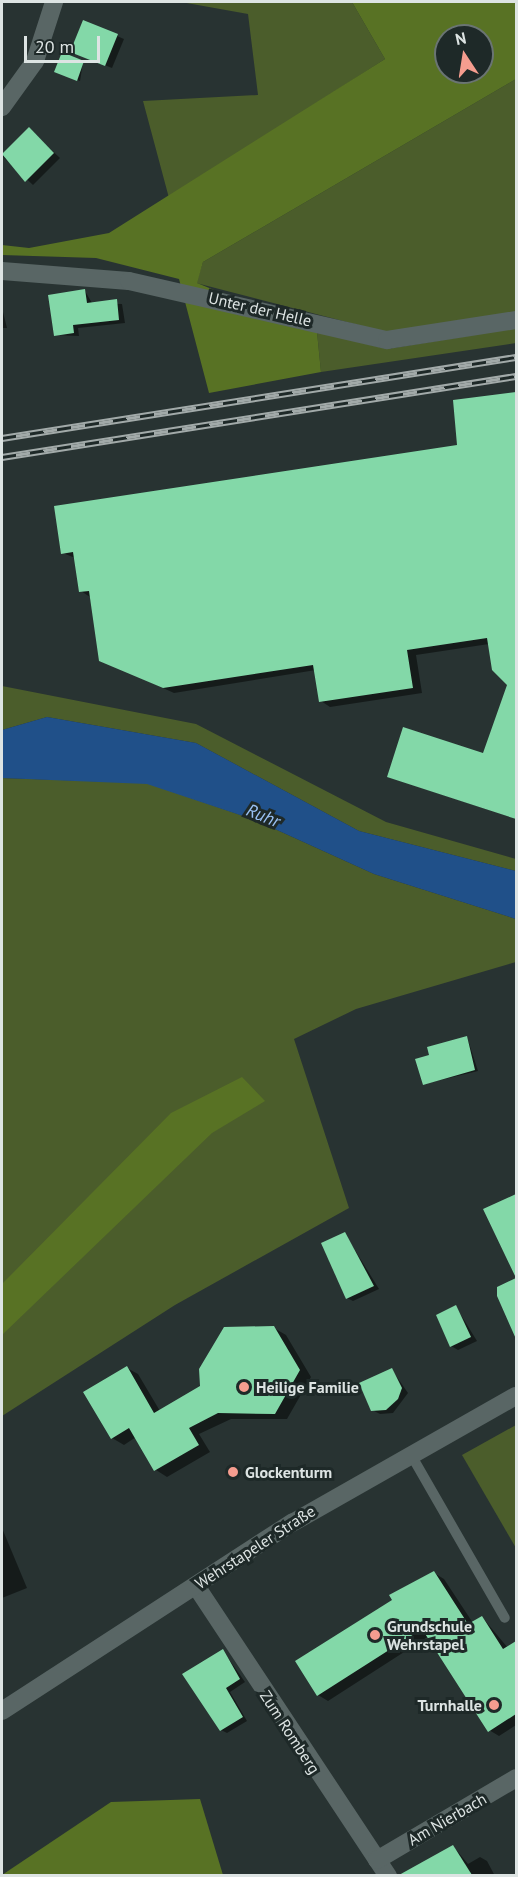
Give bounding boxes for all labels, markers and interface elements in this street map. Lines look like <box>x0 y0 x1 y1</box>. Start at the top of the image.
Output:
scale bar <box>27 24 104 62</box>
north arrow <box>434 24 494 84</box>
text: N <box>453 27 468 49</box>
text: 20 m <box>35 35 74 58</box>
street label: Unter der Helle <box>207 288 313 330</box>
water label: Ruhr <box>243 800 283 832</box>
place label: Heilige Familie <box>256 1377 359 1397</box>
marker: Heilige Familie <box>237 1380 251 1394</box>
place label: Glockenturm <box>245 1462 332 1482</box>
marker: Glockenturm <box>226 1465 240 1479</box>
street label: Wehrstapeler Straße <box>191 1501 319 1593</box>
place label: Grundschule Wehrstapel <box>387 1616 472 1654</box>
marker: Grundschule Wehrstapel <box>368 1628 382 1642</box>
street label: Zum Romberg <box>256 1687 324 1777</box>
place label: Turnhalle <box>417 1695 482 1715</box>
marker: Turnhalle <box>487 1698 501 1712</box>
street label: Am Nierbach <box>404 1789 490 1849</box>

